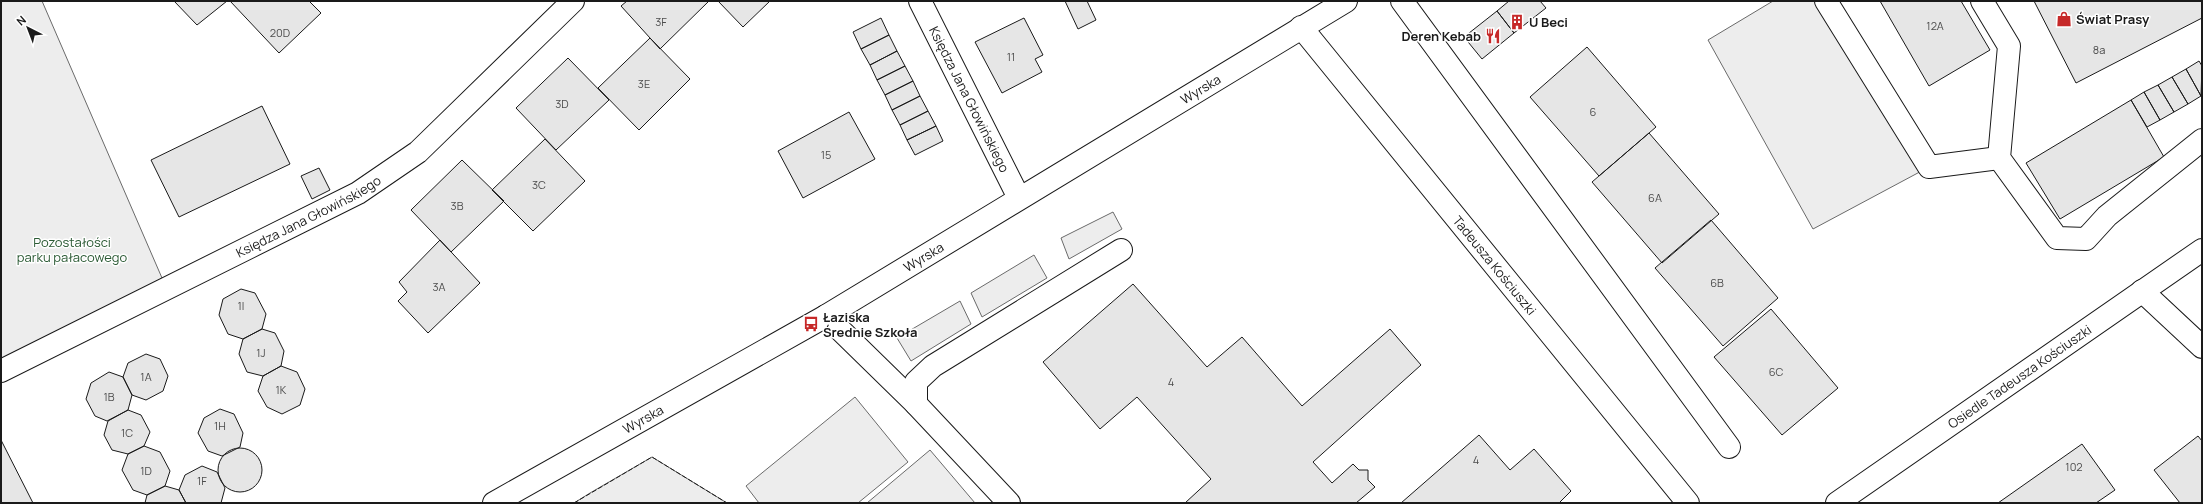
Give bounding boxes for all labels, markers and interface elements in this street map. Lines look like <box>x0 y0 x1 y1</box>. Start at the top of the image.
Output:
north arrow <box>8 8 48 48</box>
shop icon: Świat Prasy <box>2055 10 2073 28</box>
place label: Świat Prasy <box>2076 10 2150 28</box>
text: N <box>13 12 29 28</box>
building icon: U Beci <box>1508 13 1526 31</box>
place label: U Beci <box>1529 13 1568 31</box>
house number: 3F <box>655 14 667 29</box>
house number: 12A <box>1926 18 1944 33</box>
street label: Księdza Jana Głowińskiego <box>925 23 1014 176</box>
house number: 20D <box>270 25 290 40</box>
place label: Deren Kebab <box>1401 27 1481 45</box>
restaurant icon: Deren Kebab <box>1484 27 1502 45</box>
house number: 8a <box>2093 42 2105 57</box>
house number: 11 <box>1007 49 1015 64</box>
street label: Wyrska <box>1177 70 1224 108</box>
house number: 3E <box>638 76 650 91</box>
house number: 3D <box>555 96 569 111</box>
house number: 6 <box>1590 104 1597 119</box>
house number: 15 <box>821 147 831 162</box>
street label: Księdza Jana Głowińskiego <box>233 171 385 262</box>
house number: 3C <box>532 177 546 192</box>
house number: 6A <box>1648 190 1662 205</box>
house number: 3B <box>451 198 464 213</box>
street label: Tadeusza Kościuszki <box>1449 212 1540 319</box>
park label: Pozostałości parku pałacowego <box>17 233 127 266</box>
street label: Wyrska <box>900 238 947 276</box>
house number: 6B <box>1710 275 1724 290</box>
house number: 3A <box>432 279 446 294</box>
house number: 1I <box>238 298 244 313</box>
place label: Łaziska Średnie Szkoła <box>823 308 917 341</box>
bus stop icon: Łaziska Średnie Szkoła <box>802 315 820 333</box>
street label: Osiedle Tadeusza Kościuszki <box>1944 320 2095 433</box>
house number: 1J <box>256 345 266 360</box>
house number: 6C <box>1769 364 1783 379</box>
house number: 1A <box>140 369 152 384</box>
house number: 4 <box>1168 374 1174 389</box>
house number: 1K <box>276 382 287 397</box>
house number: 1B <box>103 389 115 404</box>
street label: Wyrska <box>619 400 667 438</box>
house number: 1H <box>214 418 226 433</box>
house number: 1C <box>121 425 133 440</box>
house number: 4 <box>1473 452 1479 467</box>
house number: 102 <box>2065 459 2083 474</box>
house number: 1D <box>140 463 152 478</box>
house number: 1F <box>197 473 207 488</box>

